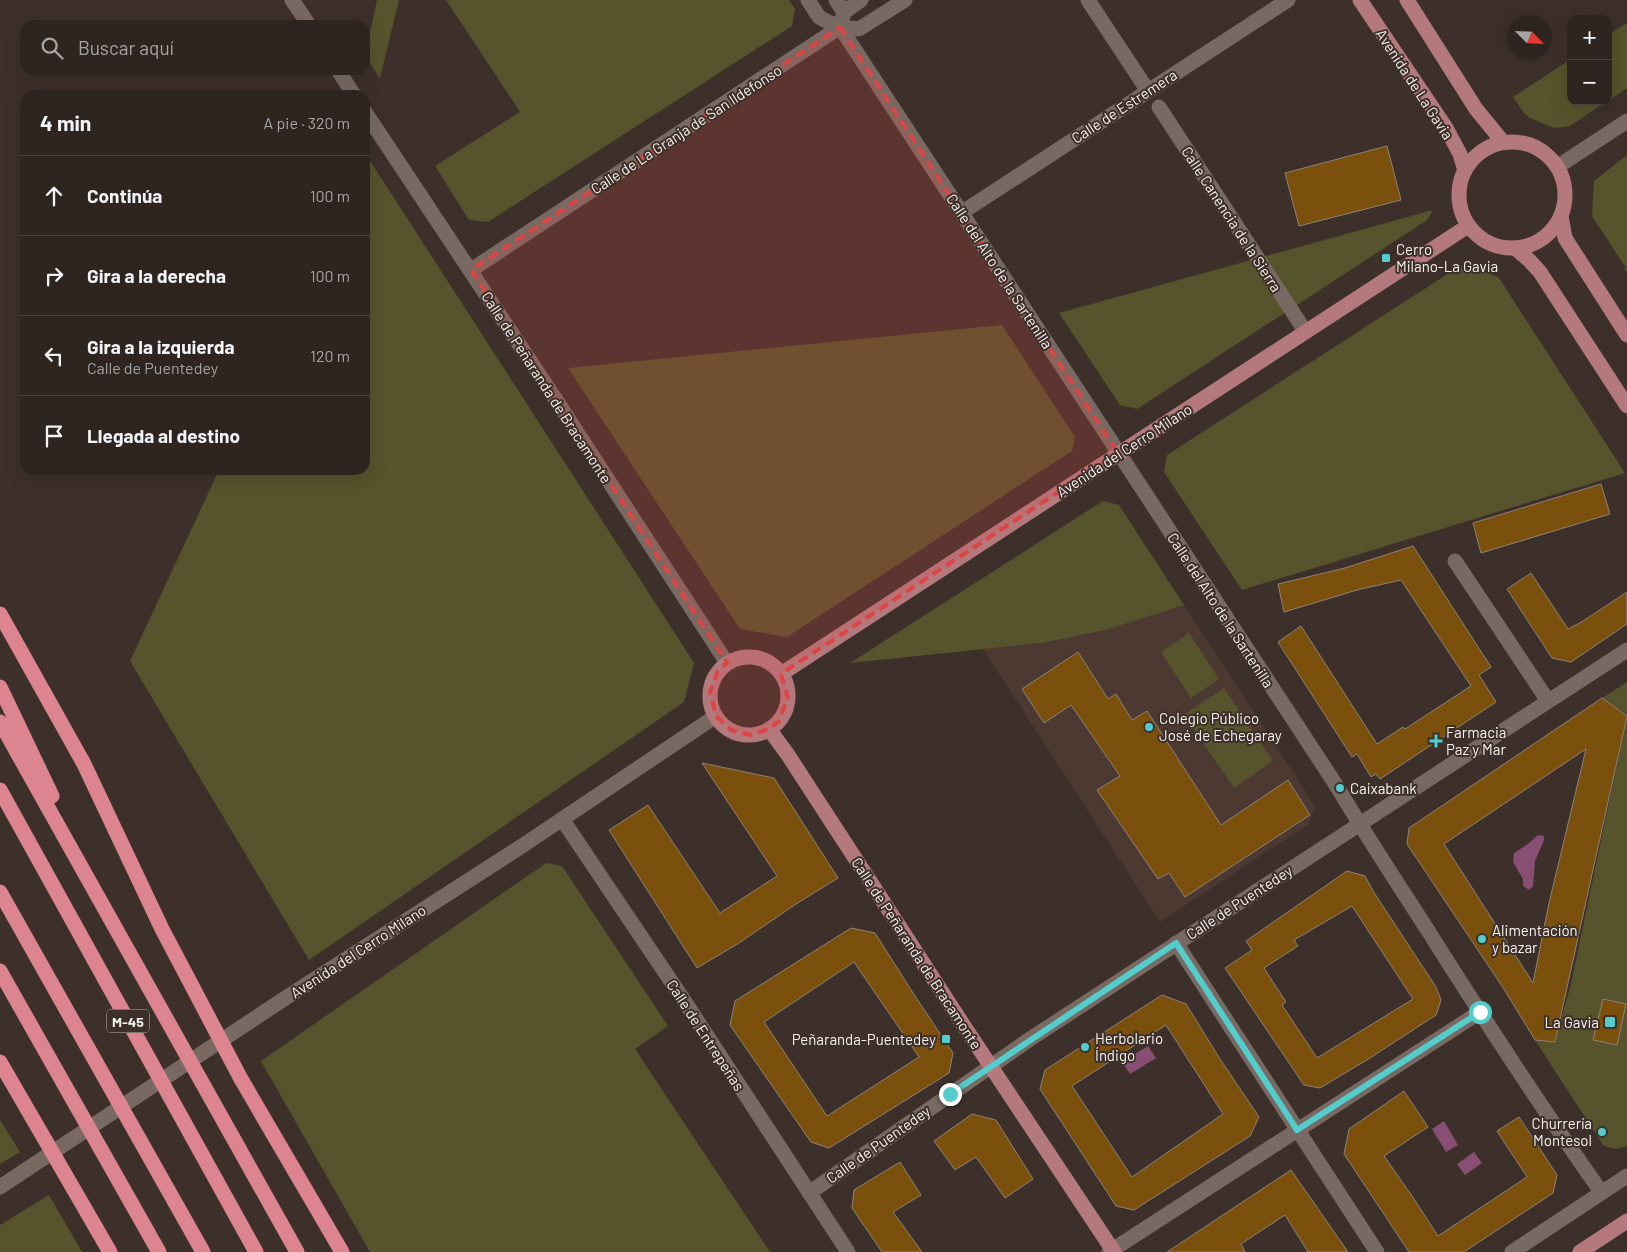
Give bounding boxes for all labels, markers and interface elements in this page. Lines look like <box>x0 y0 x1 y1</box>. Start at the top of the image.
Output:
north arrow <box>1507 15 1552 60</box>
map controls <box>1567 15 1612 105</box>
button: + <box>1567 15 1612 60</box>
search box <box>20 20 370 75</box>
street label: Avenida de La Gavia <box>1373 25 1457 143</box>
icon: search <box>38 34 66 62</box>
text: Buscar aquí <box>78 36 174 59</box>
street label: Calle de La Granja de San Ildefonso <box>587 60 785 198</box>
button: − <box>1567 60 1612 105</box>
street label: Calle de Estremera <box>1068 65 1180 147</box>
text: 4 min <box>40 110 91 135</box>
text: A pie · 320 m <box>264 113 350 132</box>
street label: Calle Canencia de la Sierra <box>1178 143 1286 295</box>
icon: ahead <box>40 182 68 210</box>
text: Continúa <box>87 184 162 207</box>
text: 100 m <box>310 186 350 205</box>
street label: Calle del Alto de la Sartenilla <box>943 190 1057 352</box>
place label: Cerro Milano-La Gavia <box>1396 240 1498 275</box>
marker: Cerro Milano-La Gavia <box>1380 252 1392 264</box>
icon: right <box>40 262 68 290</box>
text: Gira a la derecha <box>87 264 226 287</box>
text: 100 m <box>310 266 350 285</box>
street label: Calle de Peñaranda de Bracamonte <box>478 288 616 486</box>
text: Gira a la izquierda <box>87 335 235 358</box>
icon: left <box>40 342 68 370</box>
text: 120 m <box>310 346 350 365</box>
text: Calle de Puentedey <box>87 358 218 377</box>
street label: Avenida del Cerro Milano <box>1053 399 1195 501</box>
icon: arrive <box>40 422 68 450</box>
text: Llegada al destino <box>87 424 240 447</box>
street label: Calle del Alto de la Sartenilla <box>1164 529 1278 691</box>
place label: Colegio Público José de Echegaray <box>1159 709 1282 744</box>
marker: Colegio Público José de Echegaray <box>1143 721 1155 733</box>
place label: Farmacia Paz y Mar <box>1446 723 1507 758</box>
marker: Farmacia Paz y Mar <box>1430 735 1442 747</box>
place label: Caixabank <box>1350 779 1417 797</box>
marker: Caixabank <box>1334 782 1346 794</box>
street label: Calle de Peñaranda de Bracamonte <box>848 854 986 1052</box>
street label: Calle de Puentedey <box>1183 861 1295 943</box>
street label: Avenida del Cerro Milano <box>287 900 429 1002</box>
place label: Alimentación y bazar <box>1492 921 1578 956</box>
marker: Alimentación y bazar <box>1476 933 1488 945</box>
street label: Calle de Entrepeñas <box>663 976 749 1094</box>
route start <box>1469 1001 1492 1024</box>
road number: M-45 <box>107 1009 149 1032</box>
place label: La Gavia <box>1545 1013 1599 1031</box>
marker: La Gavia <box>1603 1015 1617 1029</box>
place label: Herbolario Índigo <box>1095 1029 1163 1064</box>
place label: Peñaranda-Puentedey <box>792 1030 936 1048</box>
marker: Peñaranda-Puentedey <box>940 1033 952 1045</box>
marker: Herbolario Índigo <box>1079 1041 1091 1053</box>
route end <box>939 1083 962 1106</box>
street label: Calle de Puentedey <box>823 1101 934 1187</box>
place label: Churrería Montesol <box>1532 1114 1592 1149</box>
marker: Churrería Montesol <box>1596 1126 1608 1138</box>

